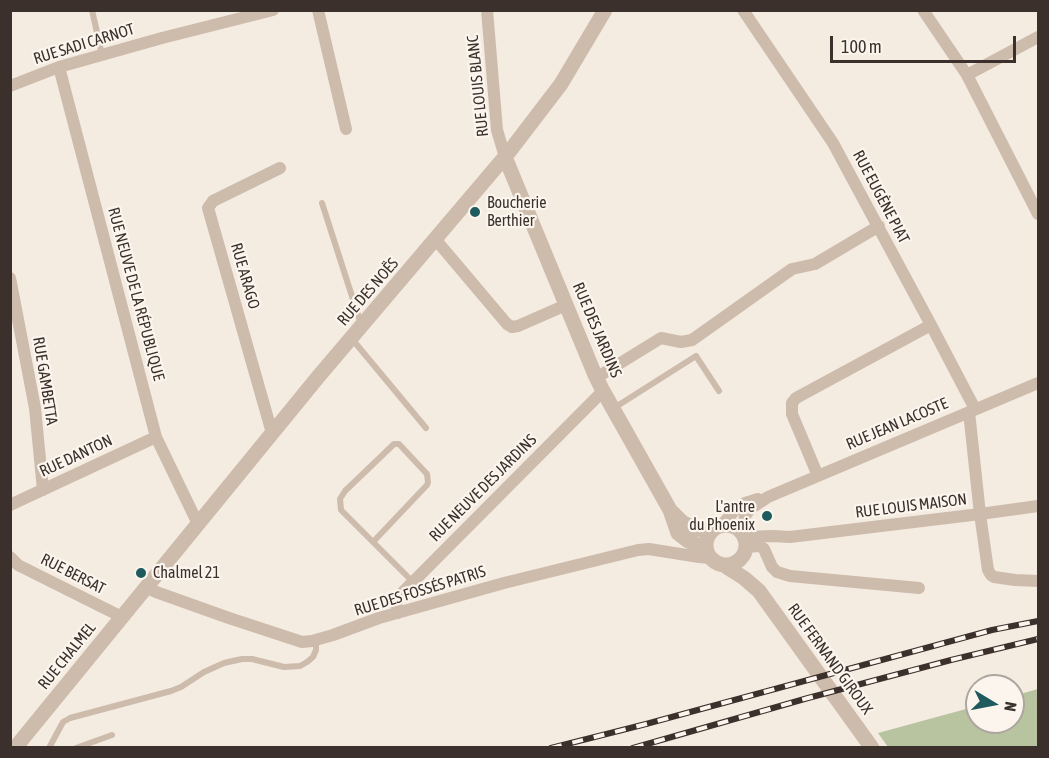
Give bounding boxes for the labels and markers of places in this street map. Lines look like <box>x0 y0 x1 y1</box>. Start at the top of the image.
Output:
place label: Boucherie Berthier <box>487 193 546 231</box>
marker: Boucherie Berthier <box>468 205 482 219</box>
place label: L'antre du Phoenix <box>689 497 755 535</box>
marker: L'antre du Phoenix <box>760 509 774 523</box>
place label: Chalmel 21 <box>153 563 220 583</box>
marker: Chalmel 21 <box>134 566 148 580</box>

